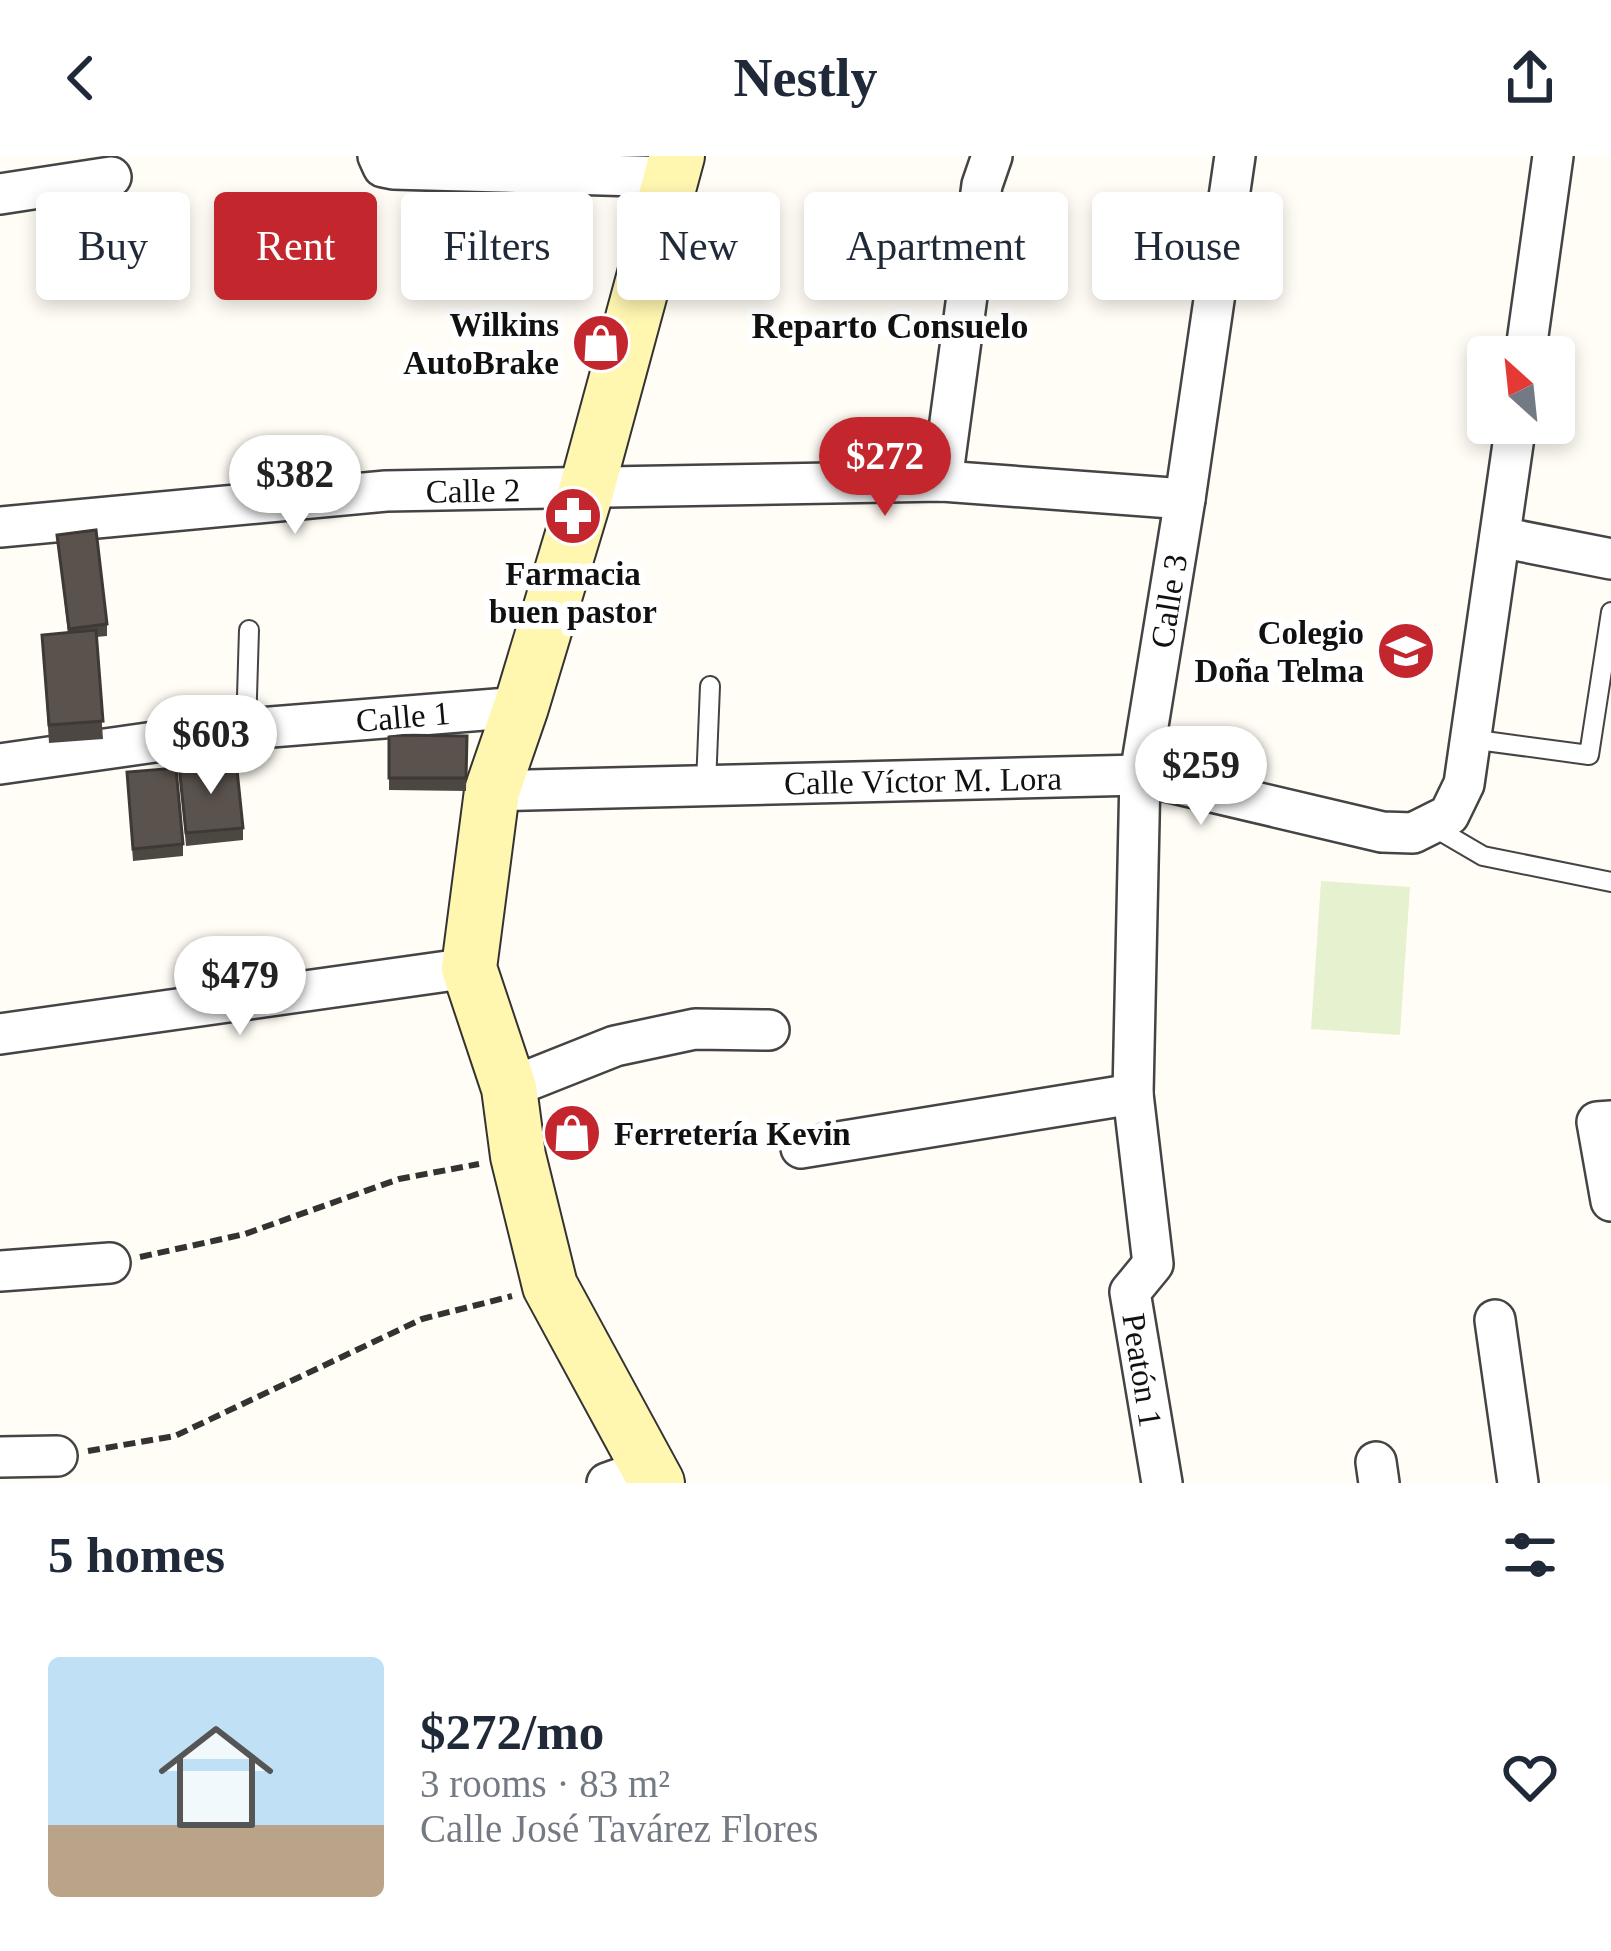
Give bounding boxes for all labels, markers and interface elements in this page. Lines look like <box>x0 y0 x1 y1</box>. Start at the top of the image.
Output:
icon: back <box>48 45 114 111</box>
icon: share <box>1497 45 1563 111</box>
text: Nestly <box>734 48 877 108</box>
chip: Buy <box>36 192 190 300</box>
chip: Rent <box>214 192 377 300</box>
chip: Filters <box>401 192 593 300</box>
chip: New <box>617 192 780 300</box>
chip: Apartment <box>804 192 1068 300</box>
chip: House <box>1092 192 1283 300</box>
district label: Reparto Consuelo <box>752 306 1029 346</box>
place label: Wilkins AutoBrake <box>403 307 559 381</box>
shop icon: Wilkins AutoBrake <box>570 312 632 374</box>
north arrow <box>1467 336 1575 444</box>
map controls <box>1467 336 1575 444</box>
pin: $272 <box>814 417 956 519</box>
text: $272 <box>846 434 924 477</box>
pin: $382 <box>224 435 366 537</box>
text: $382 <box>256 452 334 495</box>
street label: Calle 2 <box>426 472 521 510</box>
pharmacy icon: Farmacia buen pastor <box>542 485 604 547</box>
street label: Calle 3 <box>1144 552 1194 651</box>
place label: Farmacia buen pastor <box>489 556 657 630</box>
place label: Colegio Doña Telma <box>1194 615 1364 689</box>
school or university icon: Colegio Doña Telma <box>1375 620 1437 682</box>
pin: $603 <box>140 695 282 797</box>
street label: Calle 1 <box>354 695 452 739</box>
text: $603 <box>172 712 250 755</box>
pin: $259 <box>1130 726 1272 828</box>
text: $259 <box>1162 743 1240 786</box>
street label: Calle Víctor M. Lora <box>784 761 1063 801</box>
pin: $479 <box>169 936 311 1038</box>
text: $479 <box>201 953 279 996</box>
shop icon: Ferretería Kevin <box>541 1102 603 1164</box>
place label: Ferretería Kevin <box>614 1116 851 1152</box>
street label: Peatón 1 <box>1115 1311 1169 1430</box>
icon: filters <box>1497 1522 1563 1588</box>
text: 5 homes <box>48 1527 225 1583</box>
text: $272/mo <box>420 1704 604 1760</box>
icon: home <box>144 1705 288 1849</box>
icon: heart <box>1497 1744 1563 1810</box>
text: 3 rooms · 83 m² <box>420 1762 670 1805</box>
text: Calle José Tavárez Flores <box>420 1807 818 1850</box>

